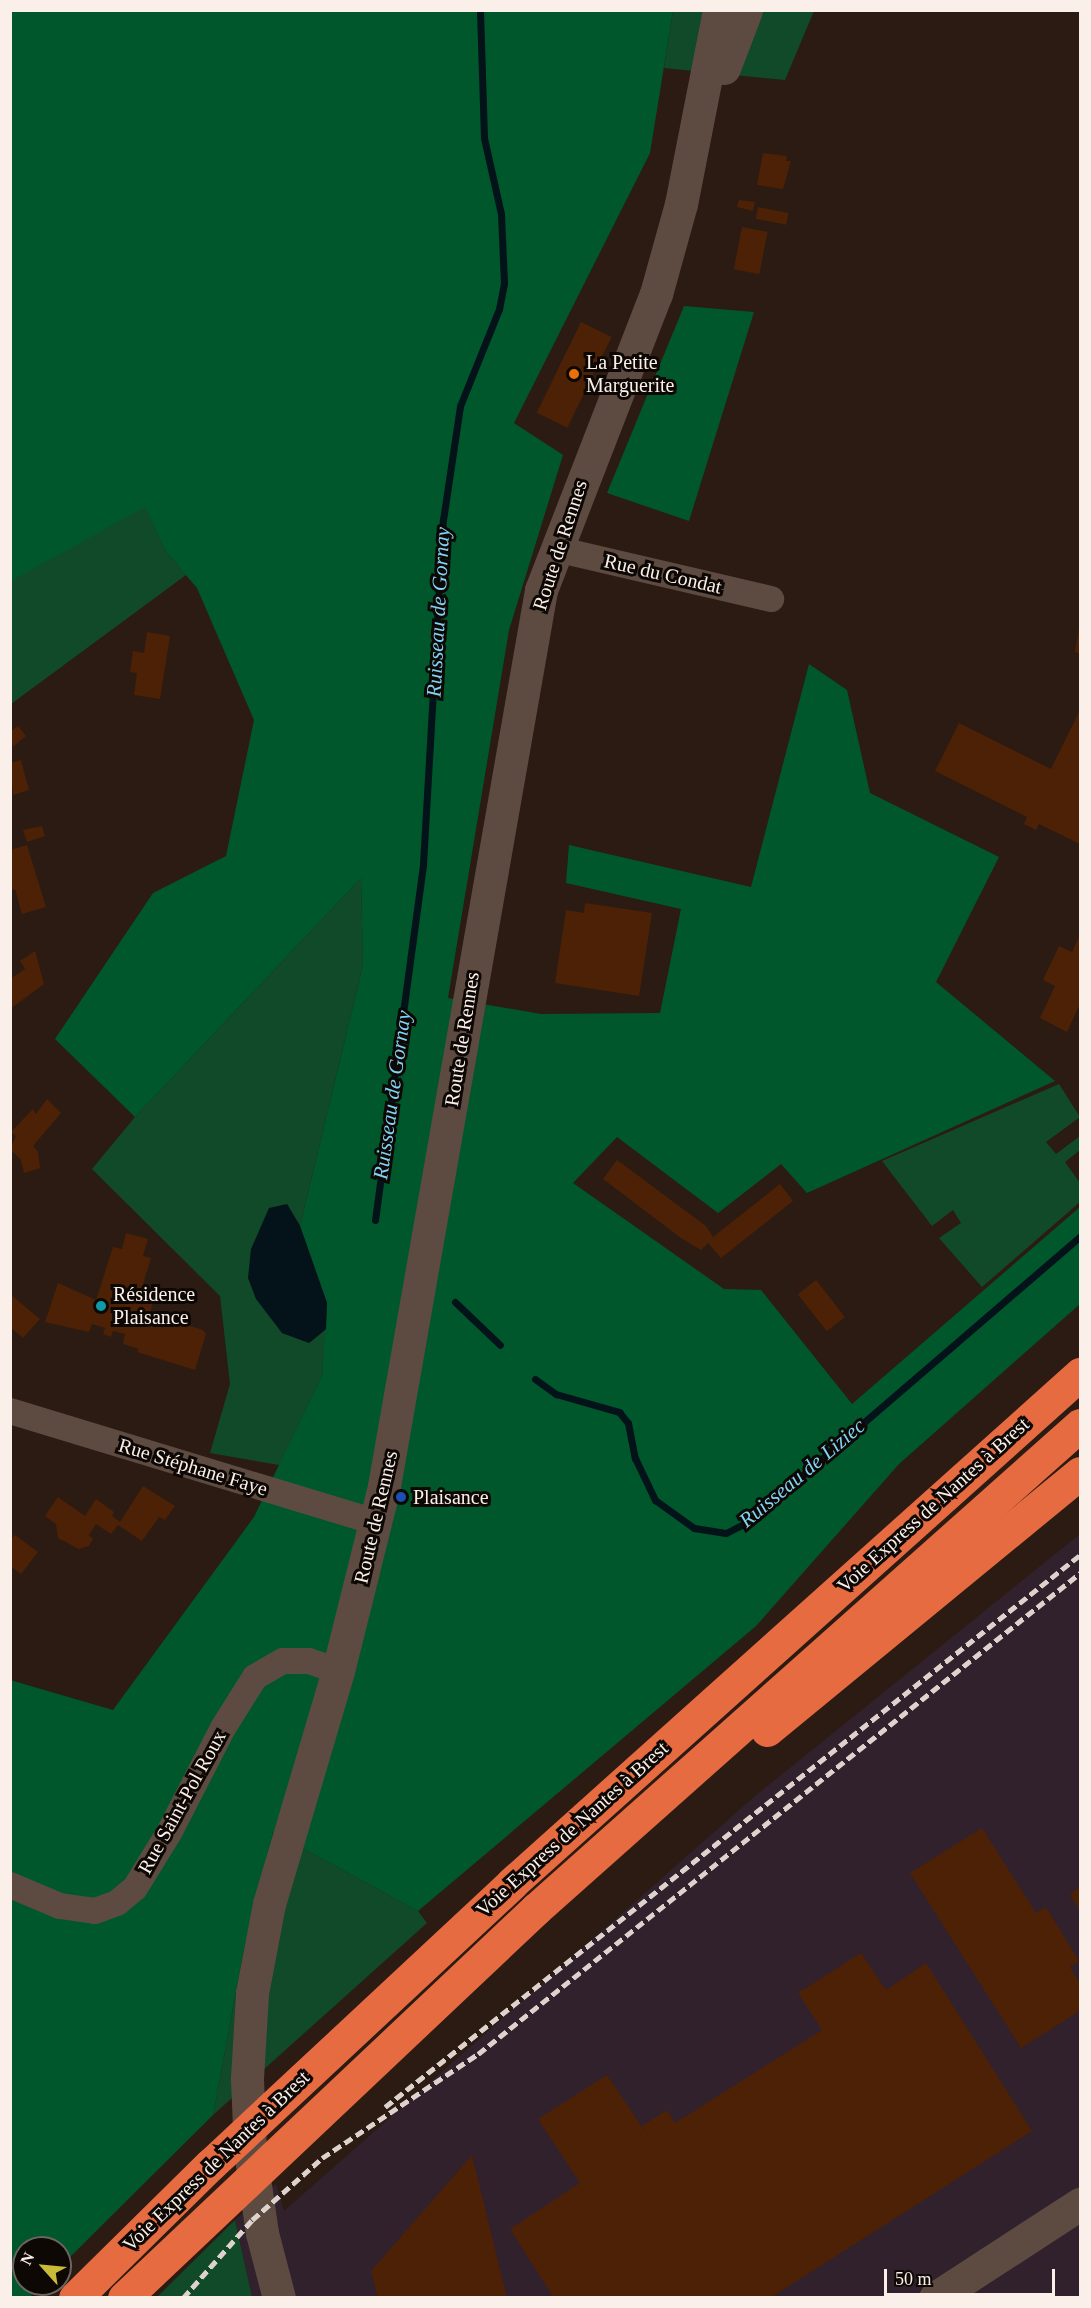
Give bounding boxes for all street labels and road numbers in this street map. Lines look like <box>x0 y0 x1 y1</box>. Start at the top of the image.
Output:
street label: Route de Rennes <box>528 477 592 613</box>
street label: Rue du Condat <box>602 549 724 599</box>
street label: Route de Rennes <box>440 970 484 1108</box>
street label: Voie Express de Nantes à Brest <box>832 1412 1034 1598</box>
street label: Rue Stéphane Faye <box>116 1433 270 1501</box>
street label: Route de Rennes <box>349 1448 403 1586</box>
street label: Rue Saint-Pol Roux <box>133 1726 231 1878</box>
street label: Voie Express de Nantes à Brest <box>471 1736 673 1922</box>
street label: Voie Express de Nantes à Brest <box>118 2065 314 2257</box>

